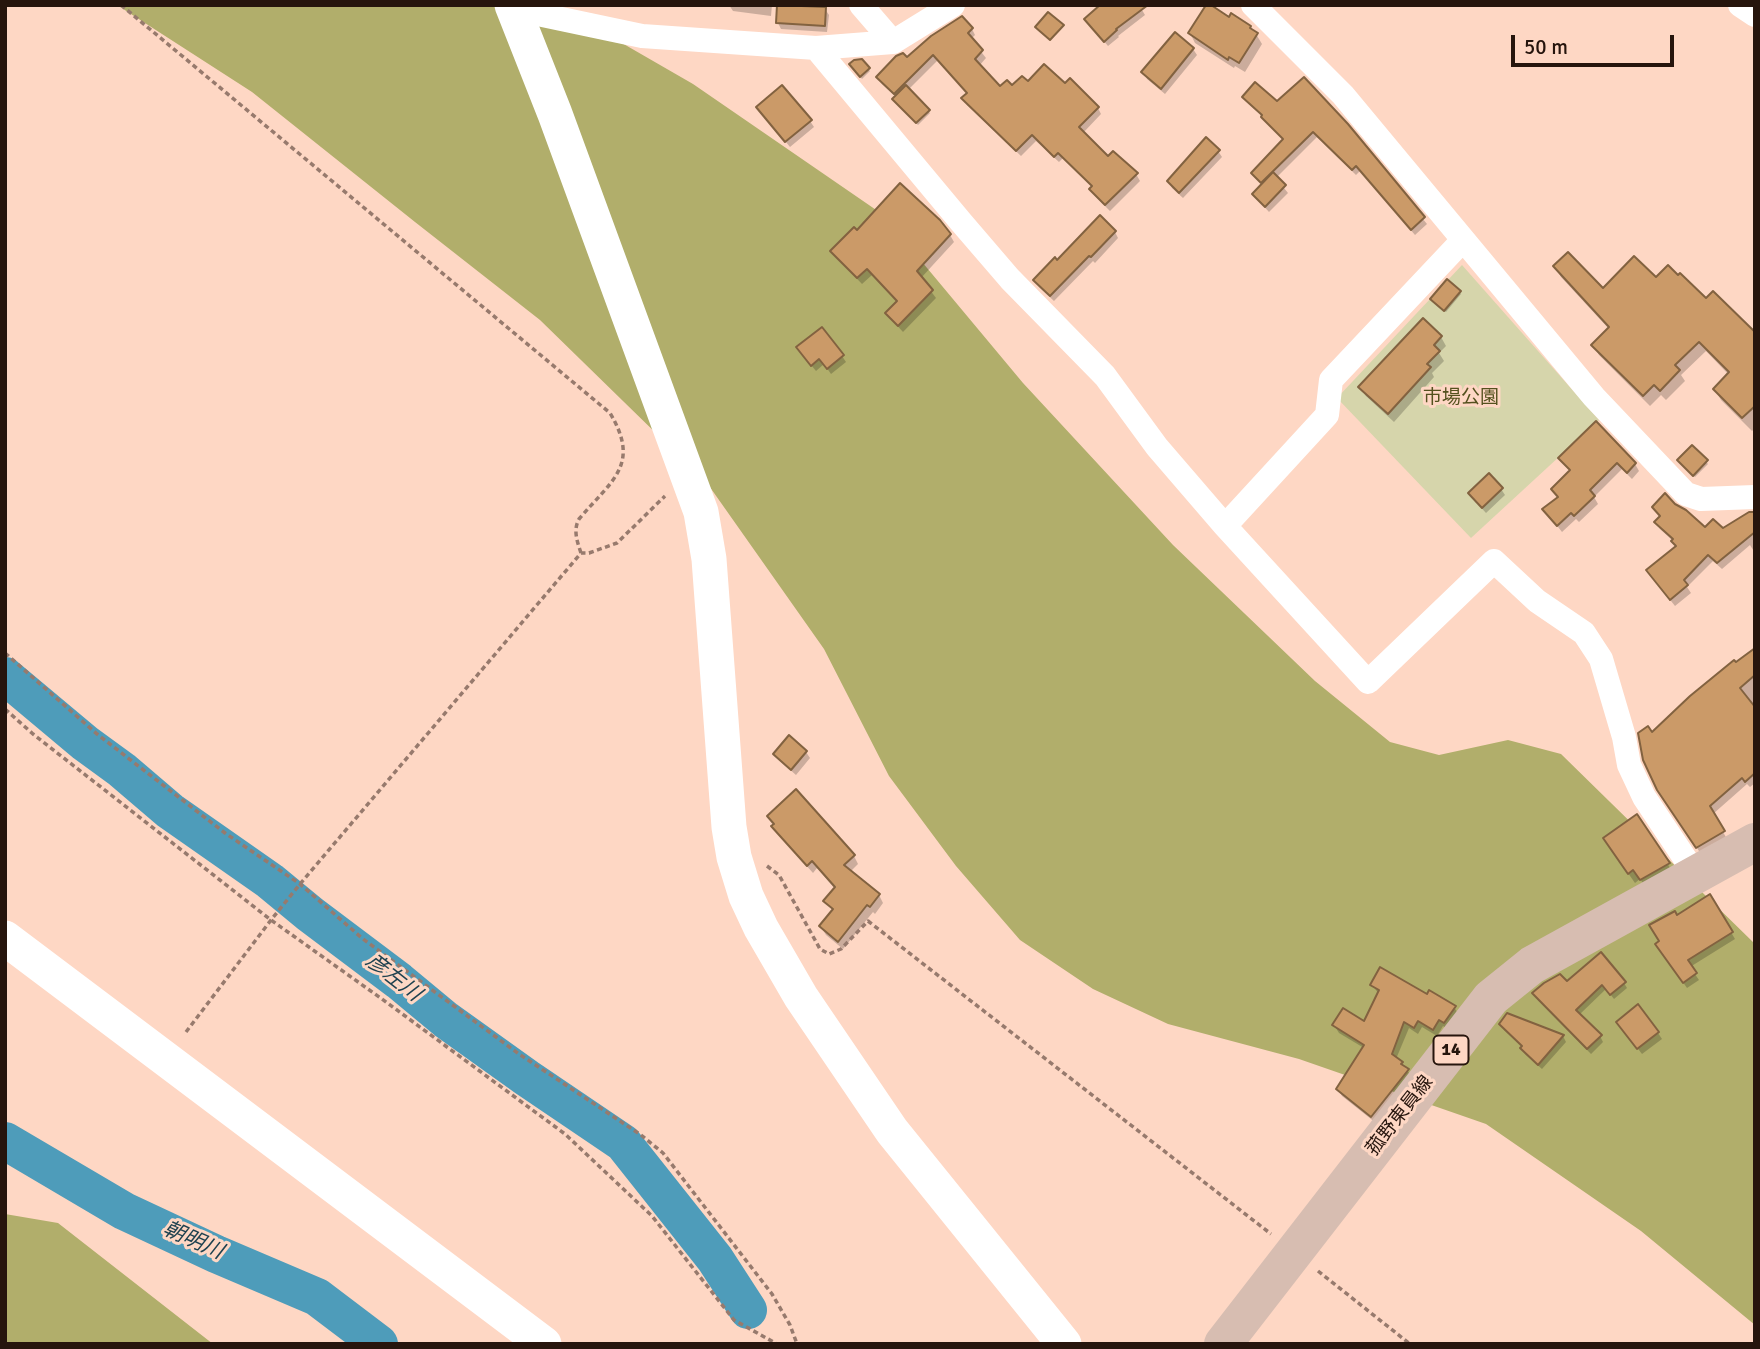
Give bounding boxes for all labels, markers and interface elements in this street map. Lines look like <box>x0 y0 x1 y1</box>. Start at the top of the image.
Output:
scale bar <box>1515 21 1678 65</box>
text: 50 m <box>1524 34 1568 60</box>
park label: 市場公園 <box>1423 387 1499 409</box>
water label: 彦左川 <box>360 949 426 1007</box>
road number: 14 <box>1434 1036 1468 1064</box>
street label: 菰野東員線 <box>1362 1072 1438 1160</box>
water label: 朝明川 <box>159 1217 227 1265</box>

